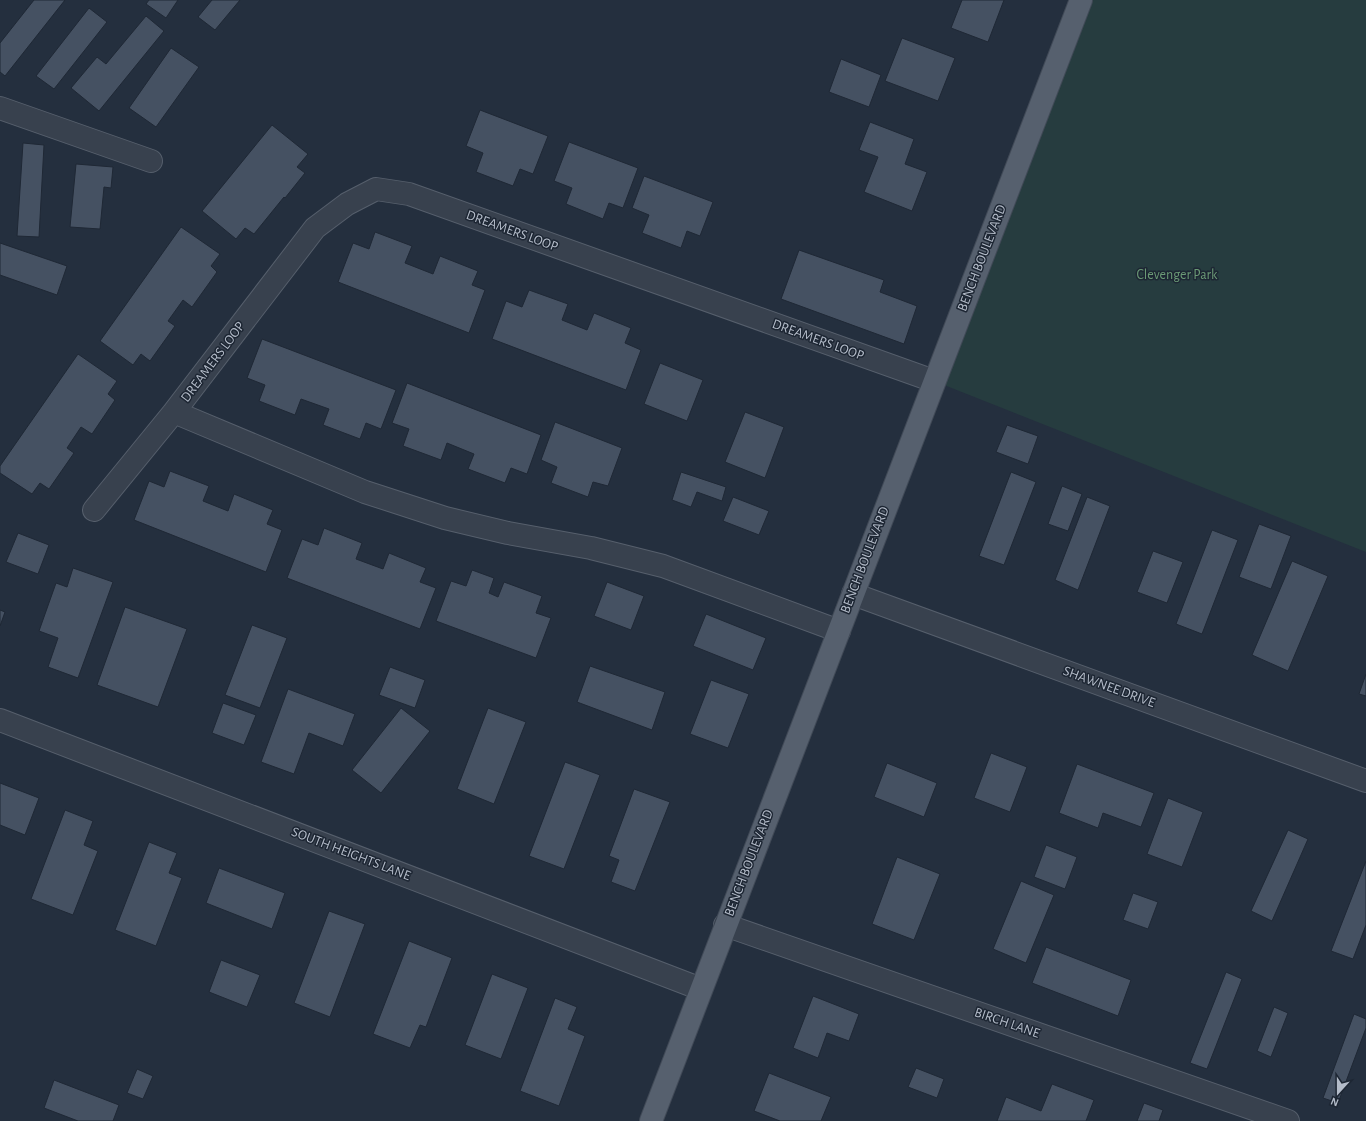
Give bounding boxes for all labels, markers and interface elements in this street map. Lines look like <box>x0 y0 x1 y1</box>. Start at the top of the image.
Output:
street label: BENCH BOULEVARD <box>955 203 1009 313</box>
street label: DREAMERS LOOP <box>464 208 560 254</box>
park label: Clevenger Park <box>1137 268 1218 282</box>
street label: DREAMERS LOOP <box>770 317 866 363</box>
street label: DREAMERS LOOP <box>178 319 248 405</box>
street label: BENCH BOULEVARD <box>838 505 892 615</box>
street label: SHAWNEE DRIVE <box>1061 664 1157 710</box>
street label: BENCH BOULEVARD <box>722 808 776 918</box>
street label: SOUTH HEIGHTS LANE <box>289 825 413 883</box>
street label: BIRCH LANE <box>972 1005 1042 1041</box>
north arrow <box>1318 1073 1358 1113</box>
text: N <box>1329 1095 1340 1108</box>

